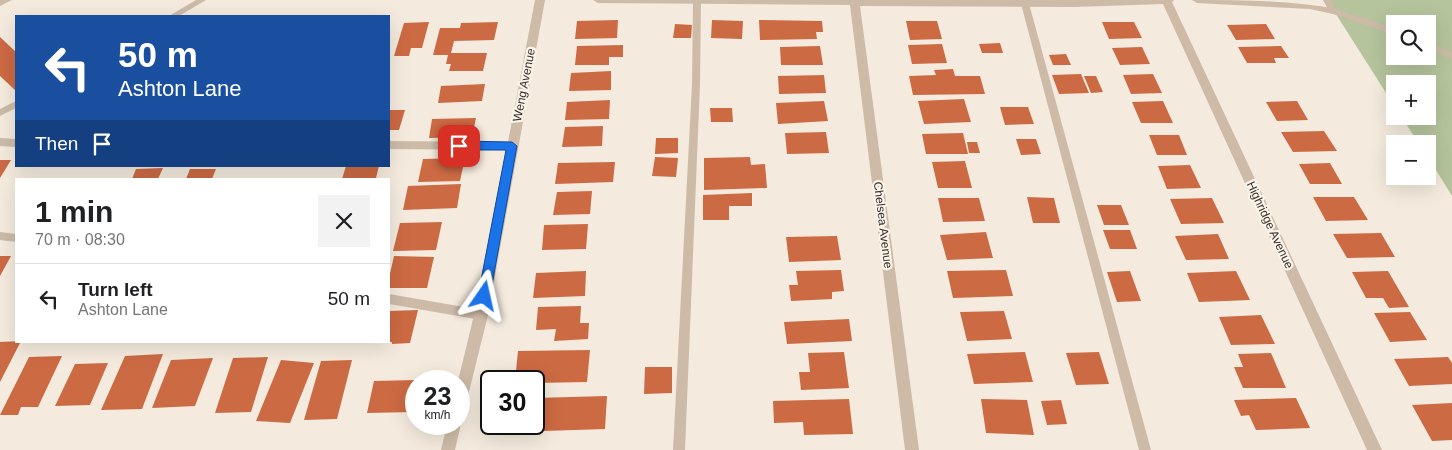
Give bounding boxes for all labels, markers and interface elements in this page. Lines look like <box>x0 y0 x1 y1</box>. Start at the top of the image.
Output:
map controls <box>1386 15 1436 185</box>
button: search <box>1386 15 1436 65</box>
icon: left <box>35 35 100 100</box>
text: 50 m <box>118 35 198 74</box>
street label: Weng Avenue <box>510 47 538 123</box>
button: + <box>1386 75 1436 125</box>
text: Ashton Lane <box>118 76 242 101</box>
pin <box>438 125 480 167</box>
icon: arrive <box>88 130 116 158</box>
icon: arrive <box>445 132 473 160</box>
text: Then <box>35 133 78 154</box>
button: − <box>1386 135 1436 185</box>
street label: Highridge Avenue <box>1244 179 1296 271</box>
street label: Chelsea Avenue <box>871 181 895 269</box>
text: 1 min <box>35 195 113 228</box>
button: close <box>318 195 370 247</box>
text: 70 m · 08:30 <box>35 231 125 248</box>
position arrow <box>457 269 509 321</box>
text: Turn left <box>78 279 153 300</box>
icon: left <box>35 285 63 313</box>
text: 50 m <box>328 288 370 309</box>
text: Ashton Lane <box>78 301 168 318</box>
speed limit sign: 30 <box>480 370 545 435</box>
text: 23 <box>424 382 451 410</box>
text: km/h <box>424 408 451 422</box>

